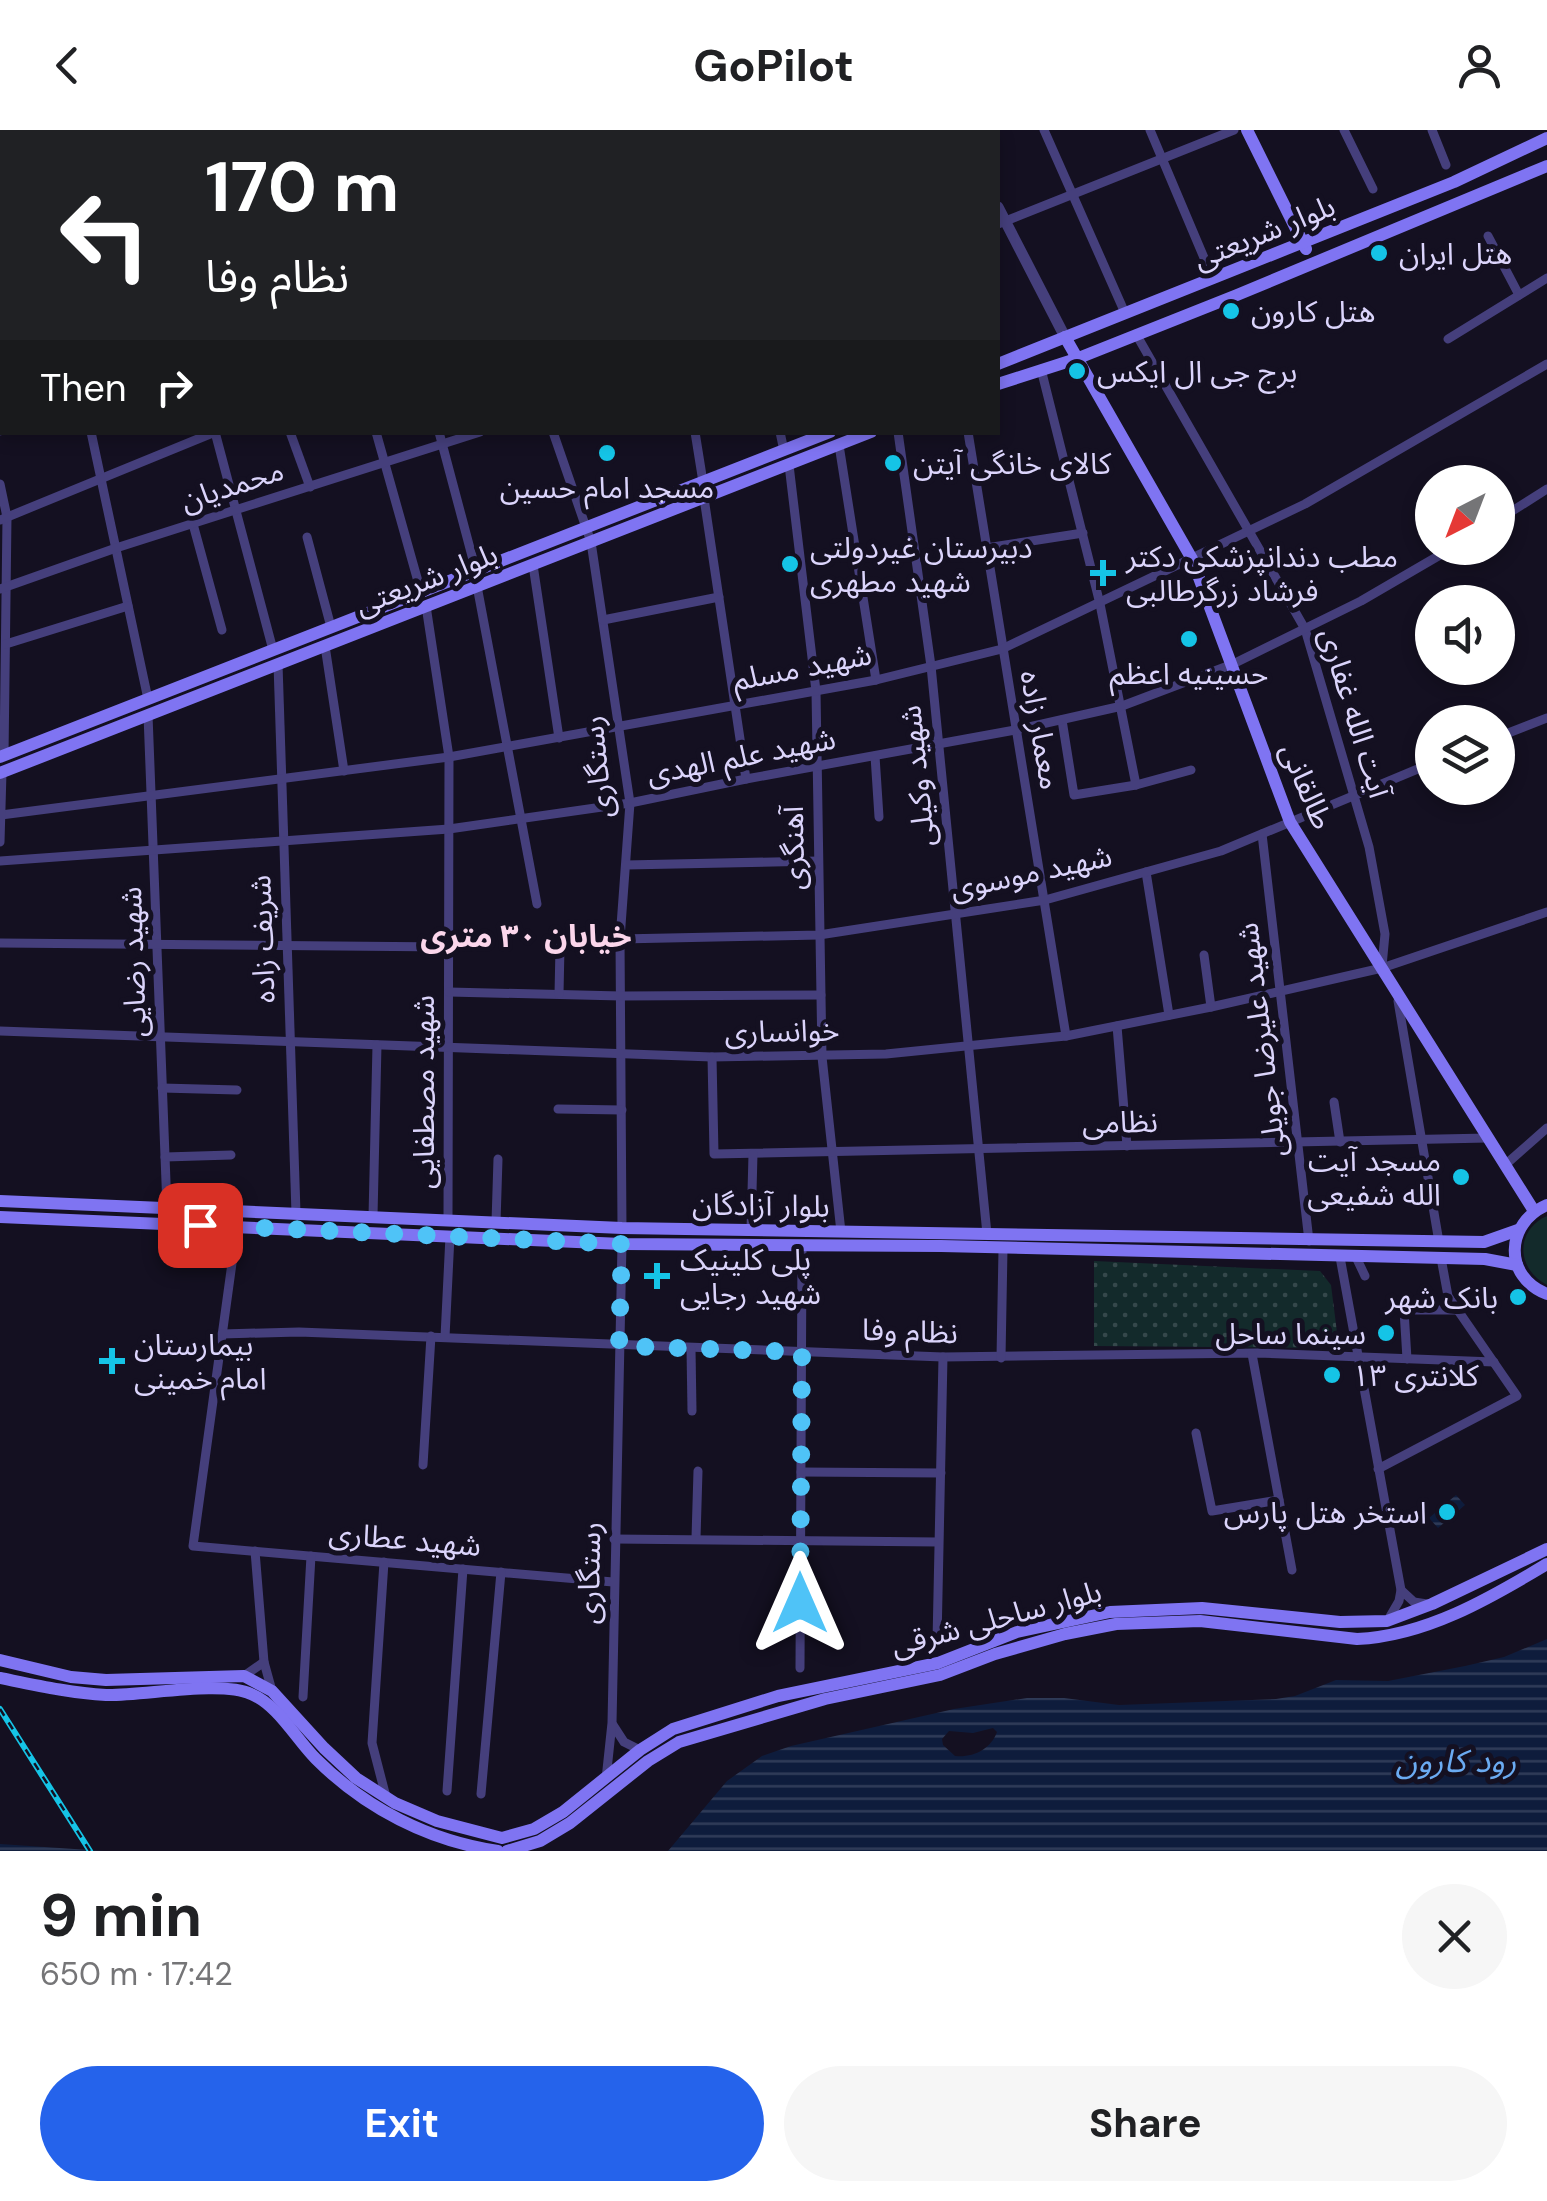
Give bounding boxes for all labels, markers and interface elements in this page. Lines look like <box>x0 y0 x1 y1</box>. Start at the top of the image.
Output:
text: GoPilot <box>693 36 854 95</box>
icon: back <box>40 38 95 93</box>
icon: person <box>1452 38 1507 93</box>
text: 170 m <box>205 142 399 233</box>
icon: left <box>40 170 170 300</box>
street label: بلوار شریعتی <box>1187 186 1341 278</box>
place label: هتل ایران <box>1399 234 1512 273</box>
marker: هتل ایران <box>1368 242 1390 264</box>
text: نظام وفا <box>205 247 349 306</box>
place label: هتل کارون <box>1251 292 1375 331</box>
marker: هتل کارون <box>1220 300 1242 322</box>
place label: برج جی ال ایکس <box>1097 352 1297 394</box>
icon: right <box>147 360 202 415</box>
marker: برج جی ال ایکس <box>1066 360 1088 382</box>
text: Then <box>40 363 127 413</box>
marker: مسجد امام حسین <box>596 442 618 464</box>
place label: کالای خانگی آیتن <box>913 444 1112 483</box>
street label: محمدیان <box>175 450 289 520</box>
marker: کالای خانگی آیتن <box>882 452 904 474</box>
north arrow <box>1415 465 1515 565</box>
map controls <box>1415 465 1515 805</box>
place label: مسجد امام حسین <box>500 468 714 510</box>
place label: دبیرستان غیردولتی شهید مطهری <box>810 528 1033 601</box>
street label: بلوار شریعتی <box>349 534 503 624</box>
place label: مطب دندانپزشکی دکتر فرشاد زرگرطالبی <box>1125 537 1398 610</box>
marker: دبیرستان غیردولتی شهید مطهری <box>779 553 801 575</box>
marker: مطب دندانپزشکی دکتر فرشاد زرگرطالبی <box>1090 560 1116 586</box>
button: sound <box>1415 585 1515 685</box>
street label: آیت الله غفاری <box>1311 623 1400 804</box>
marker: حسینیه اعظم <box>1178 628 1200 650</box>
street label: شهید مسلم <box>729 634 876 704</box>
place label: حسینیه اعظم <box>1110 654 1268 697</box>
street label: معمار زاده <box>1011 667 1071 793</box>
street label: شهید وکیلی <box>890 703 944 849</box>
button: layers <box>1415 705 1515 805</box>
street label: رستگاری <box>572 714 622 820</box>
street label: شهید علم الهدی <box>643 719 840 797</box>
street label: طالقانی <box>1271 737 1343 835</box>
street label: آهنگری <box>773 804 813 891</box>
street label: شهید موسوی <box>947 836 1115 908</box>
street label: شریف زاده <box>240 874 284 1004</box>
street label: شهید رضایی <box>111 886 155 1038</box>
district label: خیابان ۳۰ متری <box>420 915 632 957</box>
street label: شهید علیرضا جویلی <box>1227 921 1295 1159</box>
street label: شهید مصطفایی <box>404 995 443 1189</box>
street label: خوانساری <box>724 1010 840 1052</box>
street label: نظامی <box>1082 1102 1158 1142</box>
place label: مسجد آیت الله شفیعی <box>1307 1141 1441 1214</box>
marker: مسجد آیت الله شفیعی <box>1450 1166 1472 1188</box>
pin <box>158 1183 243 1268</box>
street label: بلوار آزادگان <box>692 1184 830 1226</box>
icon: arrive <box>173 1198 228 1253</box>
place label: پلی کلینیک شهید رجایی <box>680 1240 821 1313</box>
marker: پلی کلینیک شهید رجایی <box>644 1263 670 1289</box>
place label: بانک شهر <box>1384 1278 1498 1317</box>
marker: بانک شهر <box>1507 1286 1529 1308</box>
street label: نظام وفا <box>861 1310 959 1355</box>
place label: سینما ساحل <box>1215 1314 1366 1353</box>
marker: سینما ساحل <box>1375 1322 1397 1344</box>
place label: بیمارستان امام خمینی <box>134 1325 267 1401</box>
marker: بیمارستان امام خمینی <box>99 1348 125 1374</box>
place label: کلانتری ۱۳ <box>1352 1356 1479 1395</box>
marker: کلانتری ۱۳ <box>1321 1364 1343 1386</box>
place label: استخر هتل پارس <box>1224 1493 1427 1532</box>
marker: استخر هتل پارس <box>1436 1501 1458 1523</box>
street label: شهید عطاری <box>327 1513 483 1565</box>
street label: رستگاری <box>569 1521 609 1625</box>
position arrow <box>748 1551 852 1655</box>
street label: بلوار ساحلی شرقی <box>886 1571 1106 1665</box>
water label: رود کارون <box>1396 1740 1516 1782</box>
text: 9 min <box>40 1876 202 1955</box>
button: close <box>1402 1884 1507 1989</box>
text: 650 m · 17:42 <box>40 1953 233 1995</box>
button: Exit <box>40 2066 764 2181</box>
button: Share <box>784 2066 1507 2181</box>

